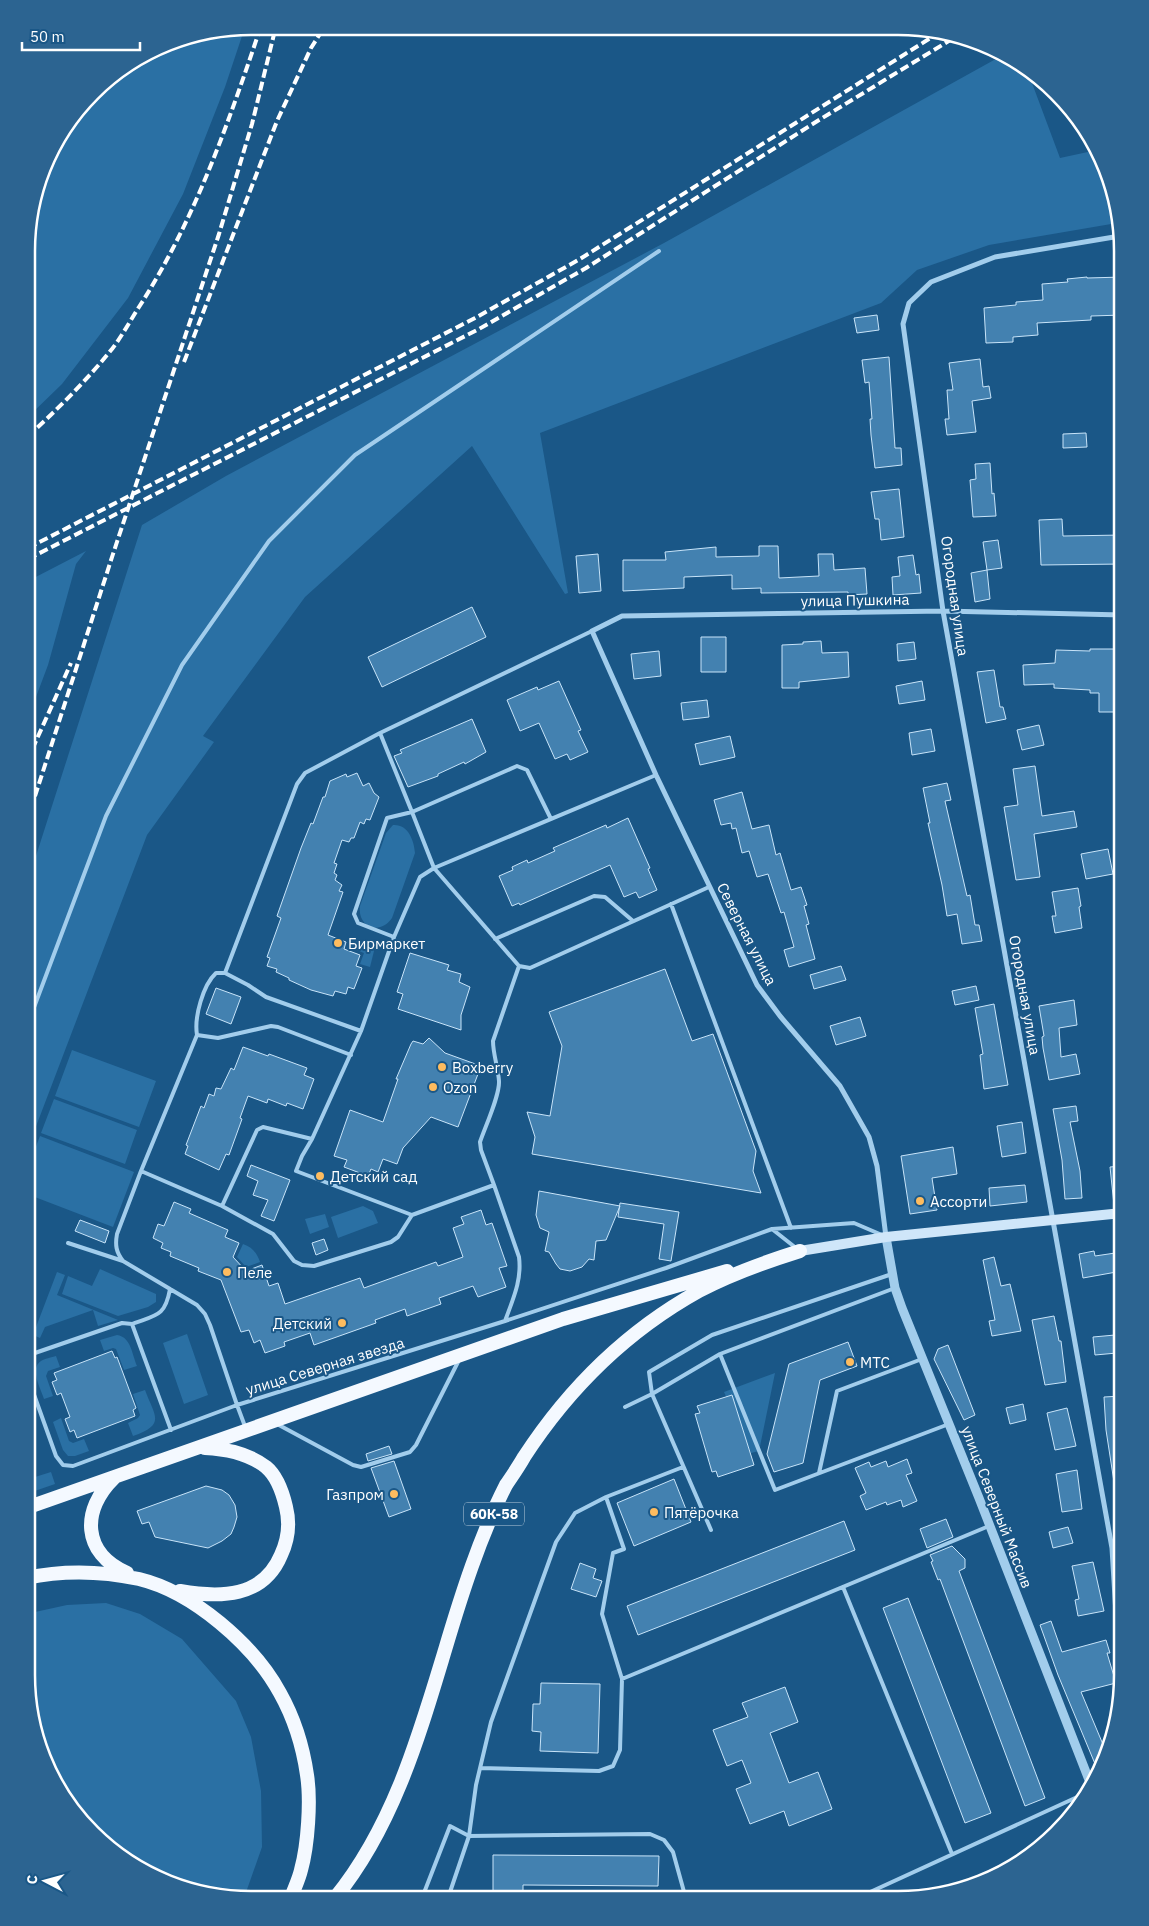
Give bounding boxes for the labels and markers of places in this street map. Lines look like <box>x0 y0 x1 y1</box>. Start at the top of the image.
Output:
place label: Бирмаркет <box>348 934 425 953</box>
marker: Бирмаркет <box>332 937 344 949</box>
place label: Boxberry <box>452 1058 514 1077</box>
marker: Boxberry <box>436 1061 448 1073</box>
place label: Ozon <box>443 1078 477 1097</box>
marker: Ozon <box>427 1081 439 1093</box>
place label: Детский сад <box>330 1167 418 1186</box>
marker: Детский сад <box>314 1170 326 1182</box>
place label: Ассорти <box>930 1192 987 1211</box>
marker: Ассорти <box>914 1195 926 1207</box>
place label: Пеле <box>237 1263 272 1282</box>
marker: Пеле <box>221 1266 233 1278</box>
place label: Детский <box>273 1314 332 1333</box>
marker: Детский <box>336 1317 348 1329</box>
place label: МТС <box>860 1353 890 1372</box>
marker: МТС <box>844 1356 856 1368</box>
place label: Газпром <box>326 1485 384 1504</box>
marker: Газпром <box>388 1488 400 1500</box>
place label: Пятёрочка <box>664 1503 739 1522</box>
marker: Пятёрочка <box>648 1506 660 1518</box>

